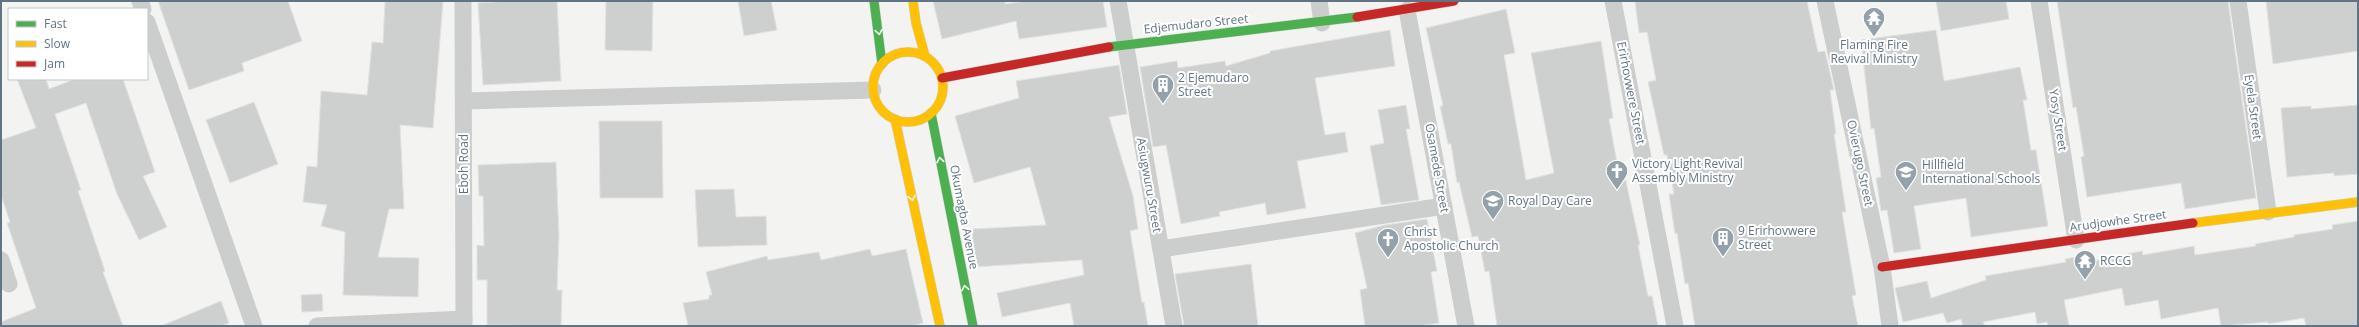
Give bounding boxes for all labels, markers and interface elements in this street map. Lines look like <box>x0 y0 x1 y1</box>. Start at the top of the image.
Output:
temple icon: Flaming Fire Revival Ministry <box>1861 5 1887 38</box>
legend <box>8 8 148 80</box>
street label: Edjemudaro Street <box>1143 10 1249 37</box>
text: Fast <box>44 15 67 32</box>
one-way arrow <box>874 29 883 35</box>
text: Slow <box>44 35 71 52</box>
place label: Flaming Fire Revival Ministry <box>1830 36 1919 67</box>
street label: Erirhovwere Street <box>1613 40 1650 146</box>
text: Jam <box>43 55 65 72</box>
place label: 2 Ejemudaro Street <box>1178 69 1249 100</box>
building icon: 2 Ejemudaro Street <box>1150 72 1176 105</box>
street label: Eyela Street <box>2241 73 2266 141</box>
street label: Yosy Street <box>2045 88 2072 152</box>
street label: Ovierugo Street <box>1843 118 1878 208</box>
street label: Osamede Street <box>1421 122 1454 214</box>
street label: Eboh Road <box>455 134 472 194</box>
street label: Asiugwuru Street <box>1133 136 1166 234</box>
place label: Victory Light Revival Assembly Ministry <box>1632 155 1743 186</box>
place label: Hillfield International Schools <box>1922 156 2041 187</box>
one-way arrow <box>937 157 945 163</box>
church icon: Victory Light Revival Assembly Ministry <box>1604 158 1630 191</box>
school or university icon: Hillfield International Schools <box>1893 159 1919 192</box>
street label: Okumagba Avenue <box>946 163 983 271</box>
school or university icon: Royal Day Care <box>1480 188 1506 221</box>
place label: Royal Day Care <box>1508 192 1592 209</box>
one-way arrow <box>908 195 916 201</box>
street label: Arudjowhe Street <box>2068 205 2167 236</box>
place label: 9 Erirhovwere Street <box>1738 222 1816 253</box>
place label: Christ Apostolic Church <box>1404 223 1499 254</box>
building icon: 9 Erirhovwere Street <box>1710 225 1736 258</box>
church icon: Christ Apostolic Church <box>1375 226 1401 259</box>
temple icon: RCCG <box>2072 248 2098 281</box>
place label: RCCG <box>2100 252 2131 269</box>
one-way arrow <box>962 285 970 291</box>

